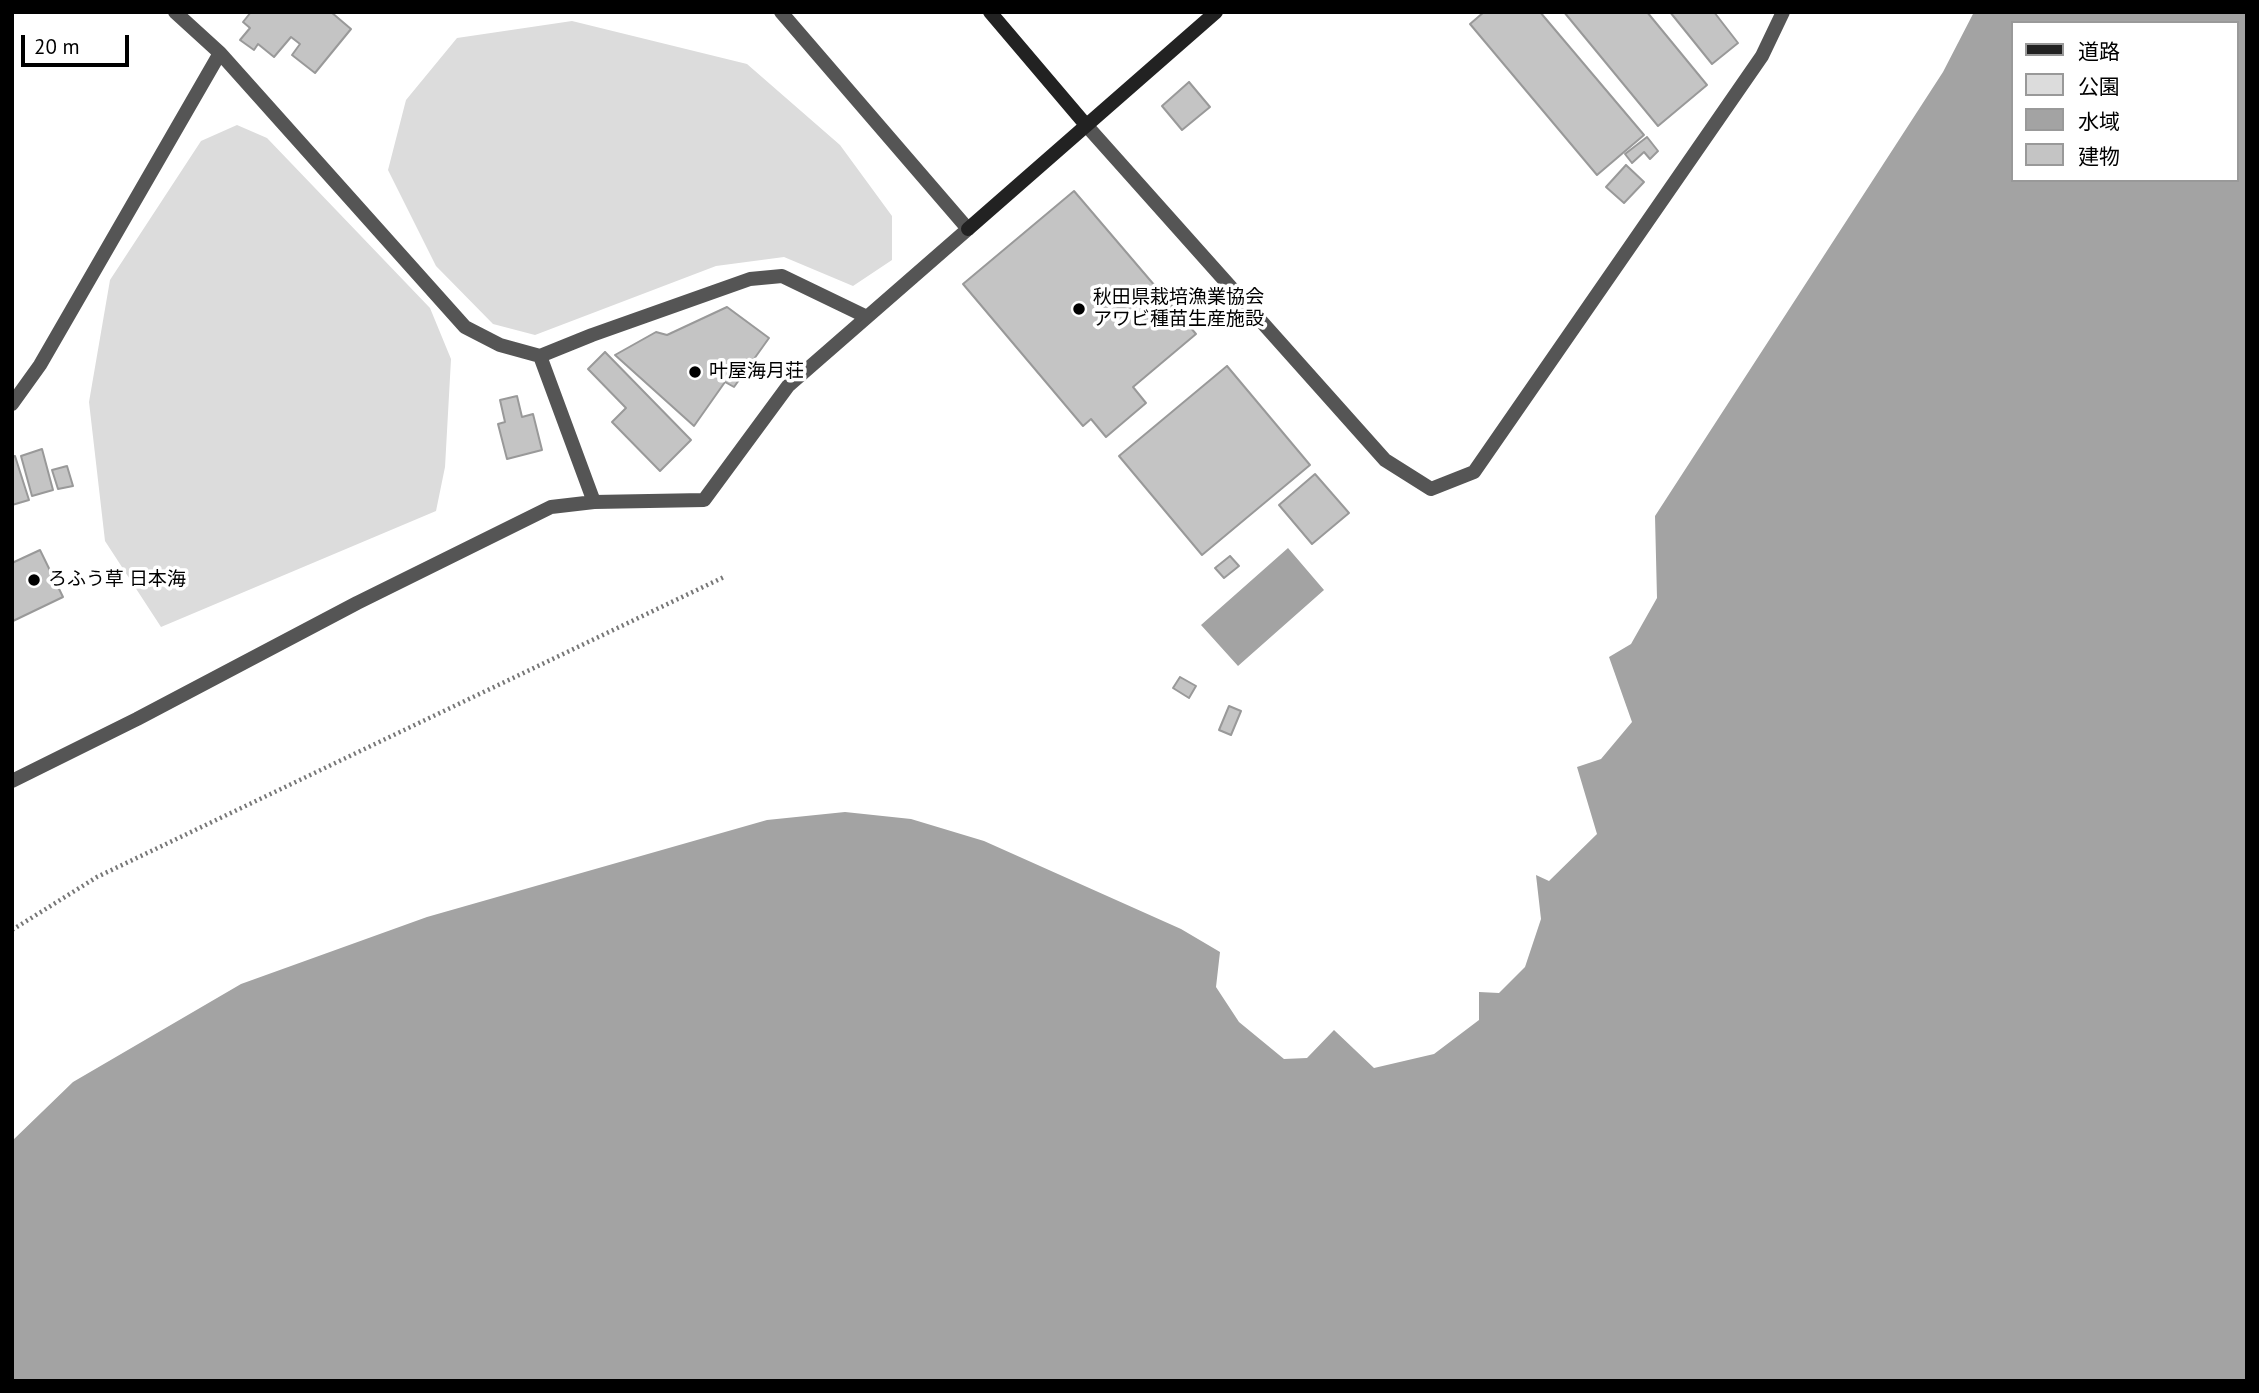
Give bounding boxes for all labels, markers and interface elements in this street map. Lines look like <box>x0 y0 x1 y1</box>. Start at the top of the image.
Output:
scale bar <box>24 21 133 65</box>
legend <box>2010 21 2238 182</box>
text: 20 m <box>34 33 80 60</box>
text: 道路 <box>2078 38 2120 65</box>
text: 公園 <box>2078 73 2120 100</box>
text: 水域 <box>2078 108 2120 135</box>
text: 建物 <box>2078 143 2120 170</box>
place label: 秋田県栽培漁業協会 アワビ種苗生産施設 <box>1093 287 1264 331</box>
marker: 秋田県栽培漁業協会 アワビ種苗生産施設 <box>1071 301 1087 317</box>
place label: 叶屋海月荘 <box>709 361 804 383</box>
marker: 叶屋海月荘 <box>687 364 703 380</box>
place label: ろふう草 日本海 <box>48 569 186 591</box>
marker: ろふう草 日本海 <box>26 572 42 588</box>

